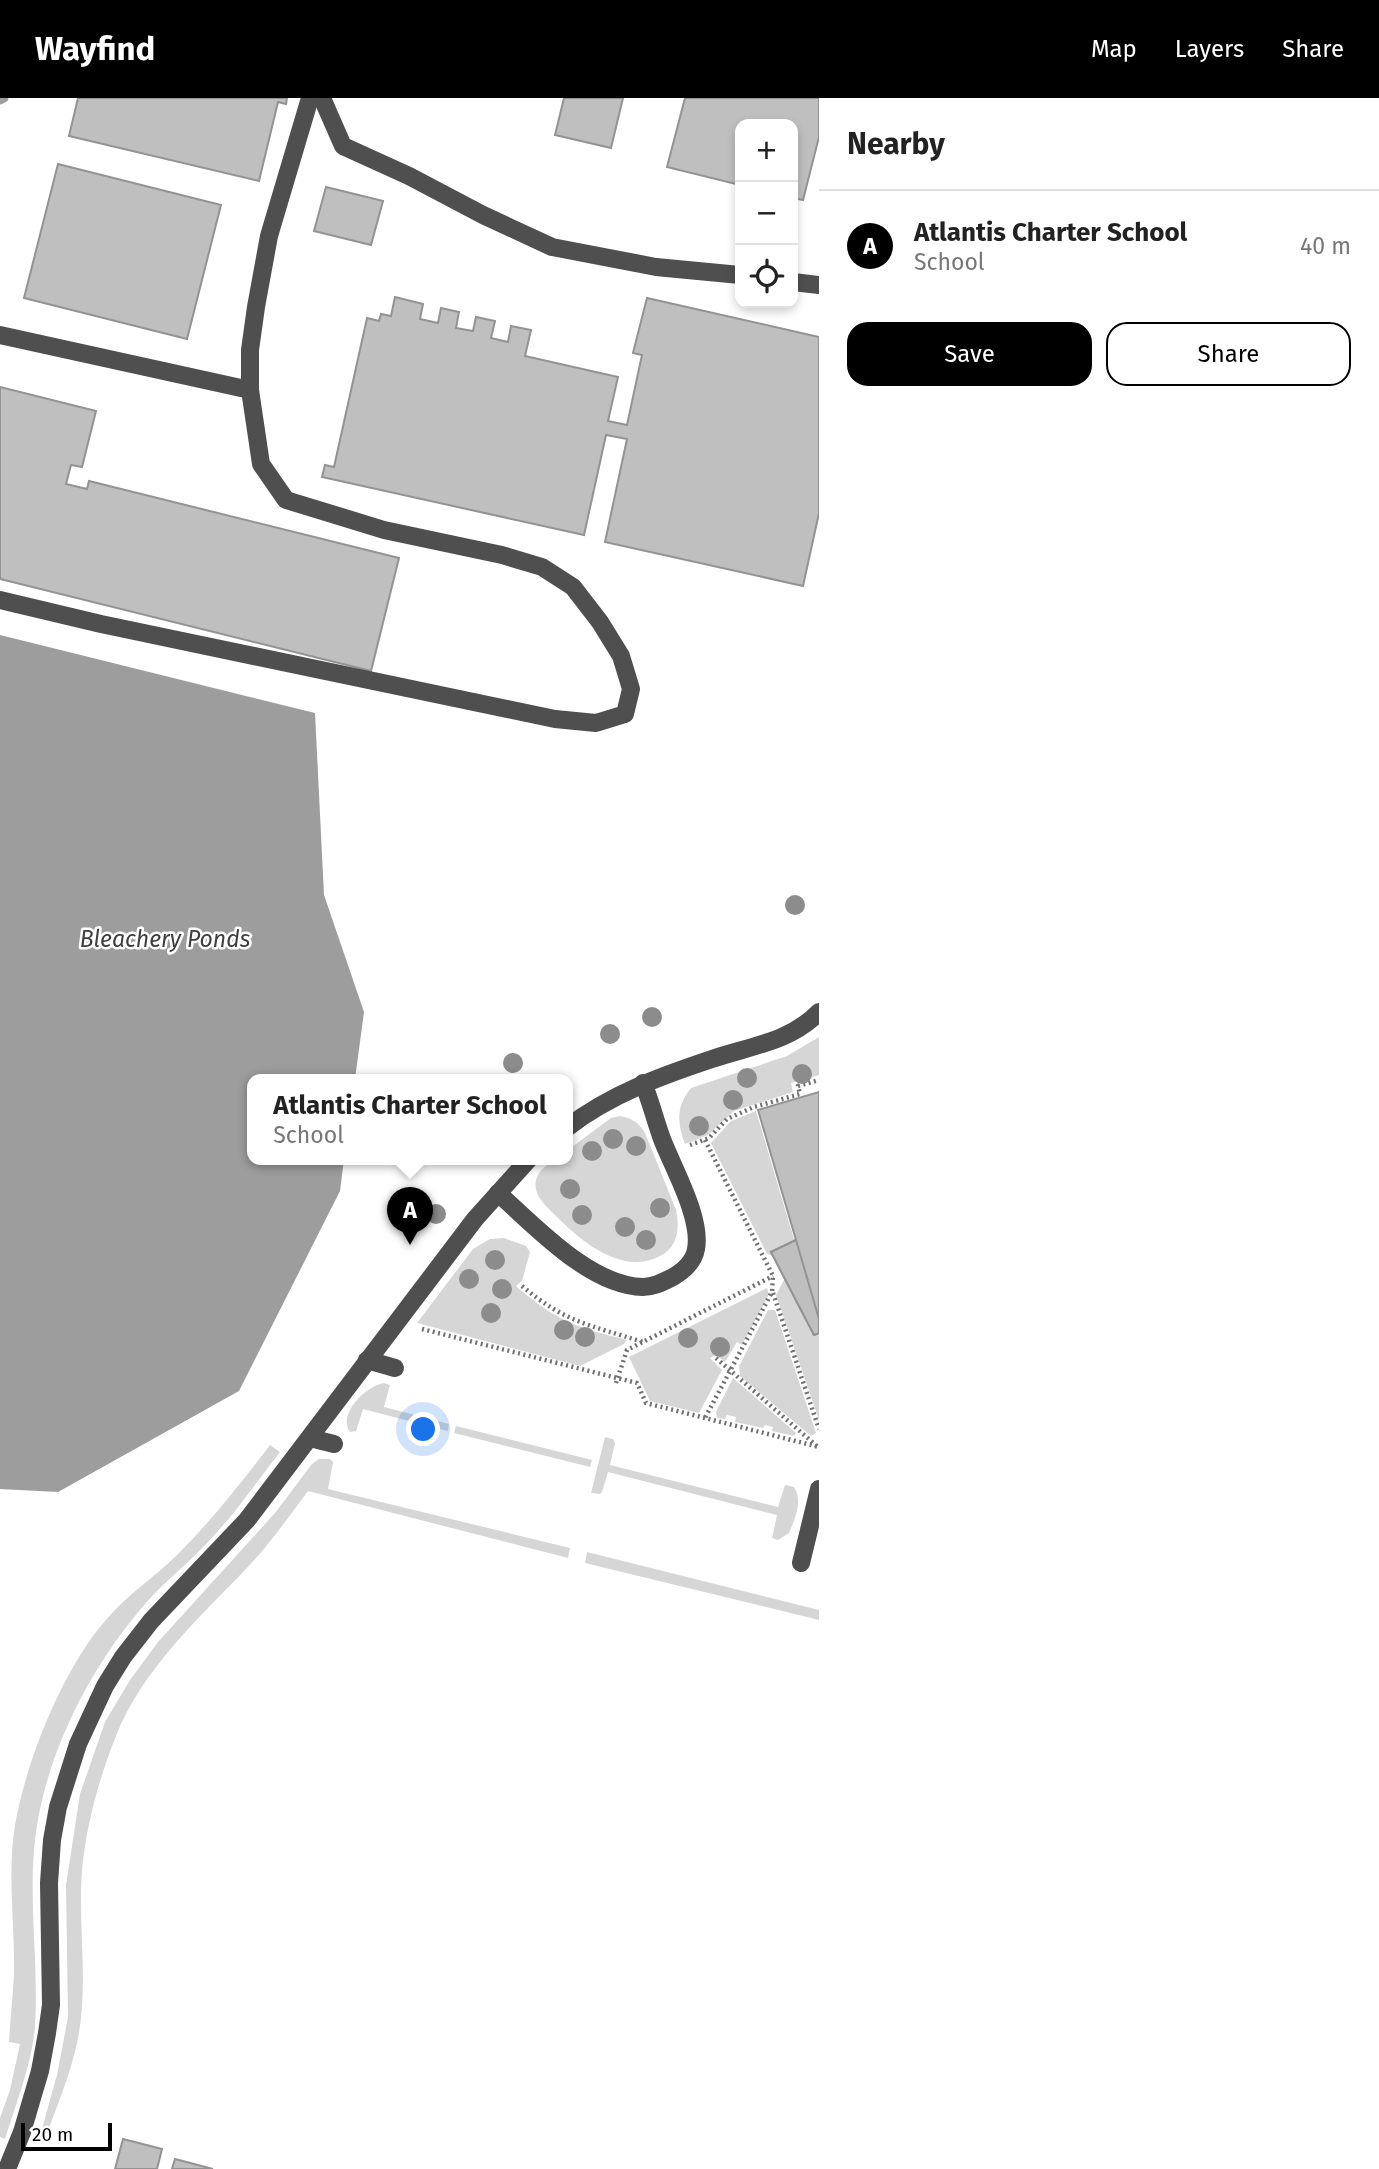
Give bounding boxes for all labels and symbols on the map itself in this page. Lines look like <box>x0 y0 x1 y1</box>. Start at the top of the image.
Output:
water label: Bleachery Ponds <box>80 925 251 953</box>
pin: A <box>387 1187 433 1245</box>
your location <box>406 1412 440 1446</box>
scale bar <box>21 2120 112 2152</box>

